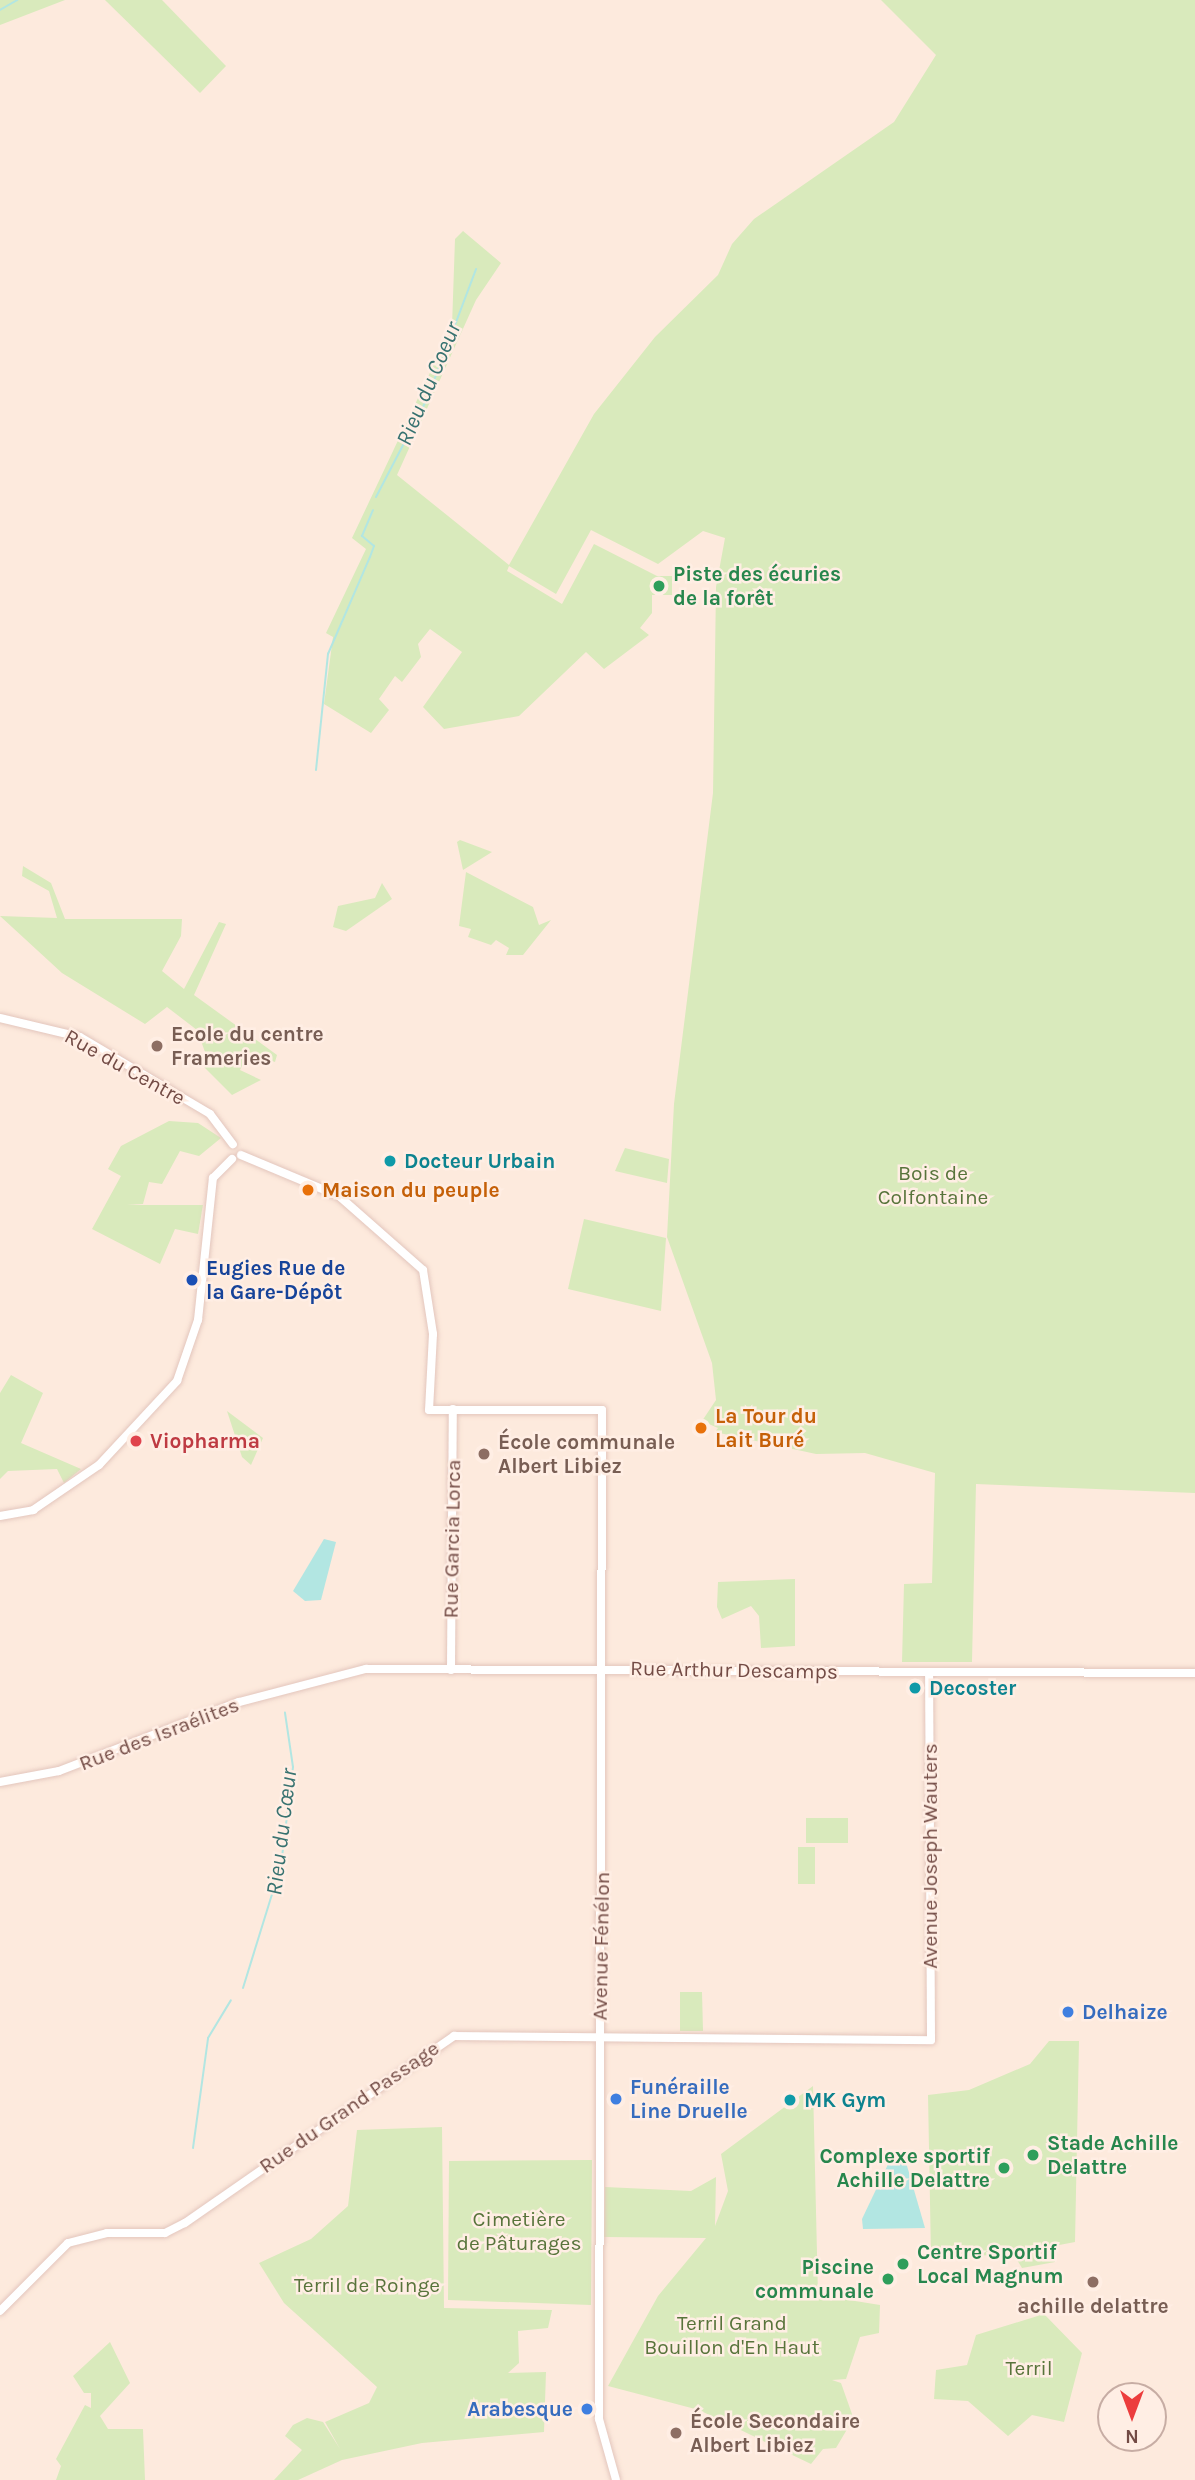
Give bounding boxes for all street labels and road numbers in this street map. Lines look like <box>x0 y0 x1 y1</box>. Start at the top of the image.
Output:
street label: Rue du Centre <box>60 1023 190 1111</box>
street label: Rue Garcia Lorca <box>438 1459 466 1619</box>
street label: Rue Arthur Descamps <box>630 1656 838 1684</box>
street label: Rue des Israélites <box>75 1692 243 1776</box>
street label: Avenue Joseph Wauters <box>917 1743 943 1969</box>
street label: Avenue Fénélon <box>587 1871 615 2021</box>
street label: Rue du Grand Passage <box>254 2035 444 2179</box>

